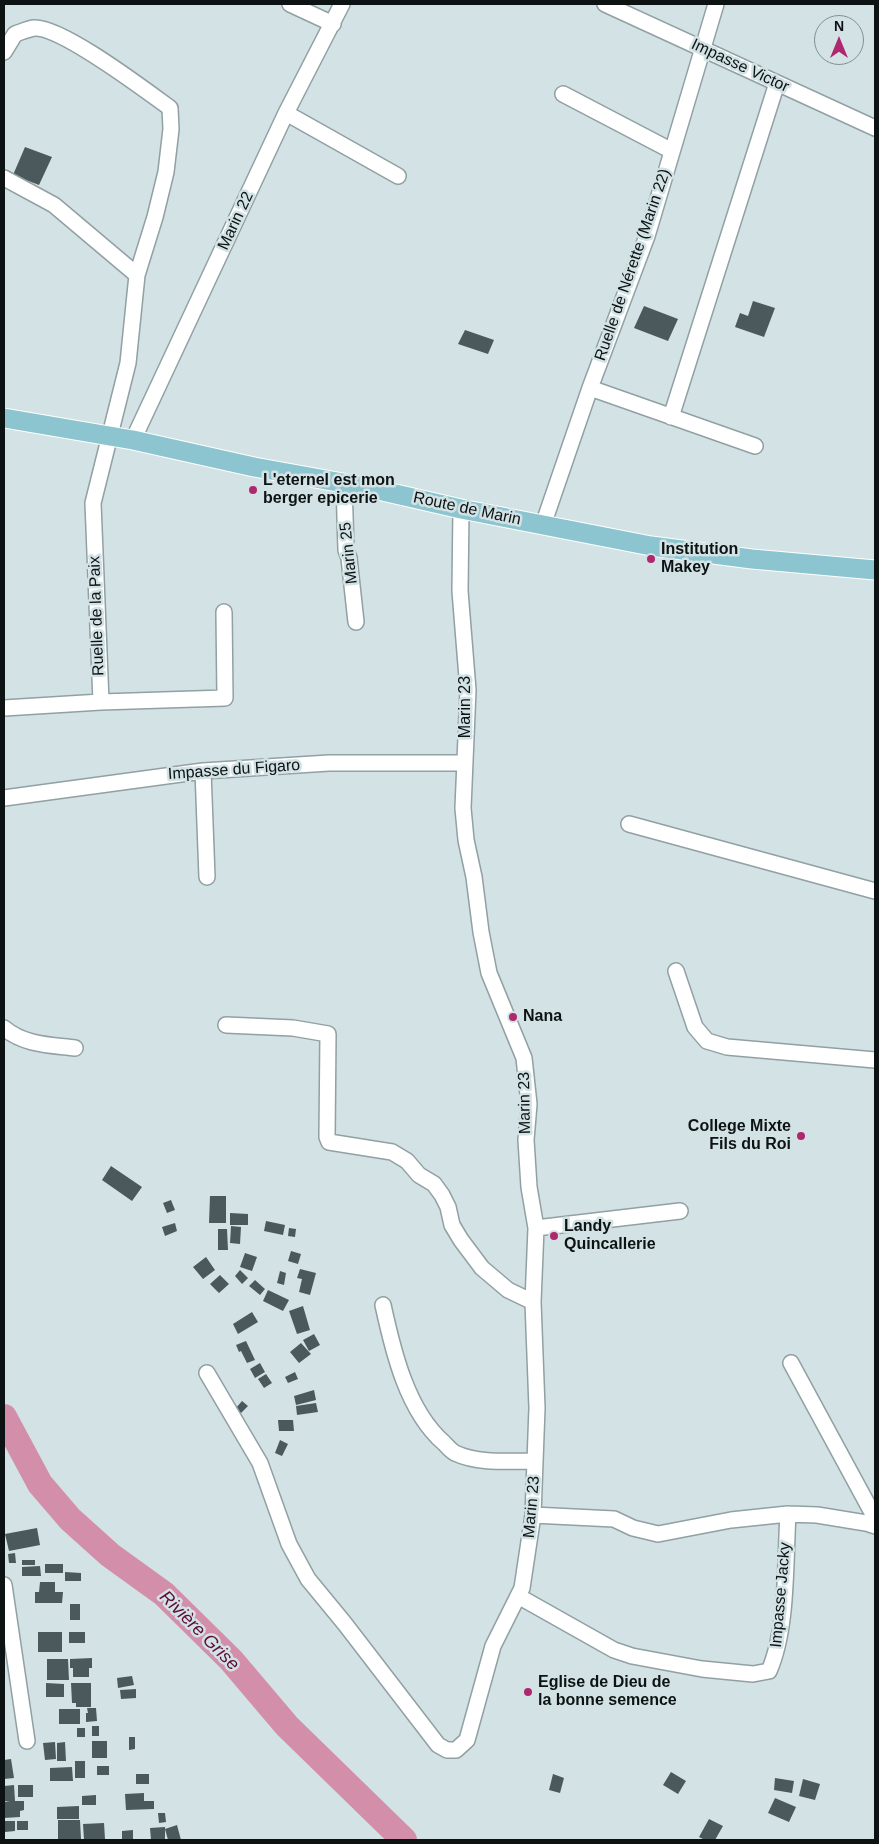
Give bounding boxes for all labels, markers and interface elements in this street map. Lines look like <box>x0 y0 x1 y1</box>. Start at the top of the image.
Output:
north arrow <box>814 15 864 65</box>
text: N <box>834 18 844 34</box>
street label: Impasse Victor <box>688 35 792 97</box>
street label: Ruelle de Nérette (Marin 22) <box>591 166 675 364</box>
street label: Marin 22 <box>214 189 258 253</box>
place label: L'eternel est mon berger epicerie <box>263 471 395 509</box>
marker: L'eternel est mon berger epicerie <box>247 484 259 496</box>
street label: Route de Marin <box>412 488 522 530</box>
street label: Marin 25 <box>336 521 362 585</box>
place label: Institution Makey <box>661 540 738 578</box>
marker: Institution Makey <box>645 553 657 565</box>
street label: Ruelle de la Paix <box>85 556 109 676</box>
street label: Marin 23 <box>456 676 476 738</box>
street label: Impasse du Figaro <box>167 756 301 784</box>
place label: Nana <box>523 1007 562 1027</box>
marker: Nana <box>507 1011 519 1023</box>
street label: Marin 23 <box>515 1072 535 1134</box>
place label: College Mixte Fils du Roi <box>688 1117 791 1155</box>
marker: College Mixte Fils du Roi <box>795 1130 807 1142</box>
place label: Landy Quincallerie <box>564 1217 656 1255</box>
marker: Landy Quincallerie <box>548 1230 560 1242</box>
street label: Marin 23 <box>520 1475 544 1539</box>
street label: Impasse Jacky <box>767 1541 795 1649</box>
water label: Rivière Grise <box>155 1587 243 1675</box>
place label: Eglise de Dieu de la bonne semence <box>538 1673 677 1711</box>
marker: Eglise de Dieu de la bonne semence <box>522 1686 534 1698</box>

